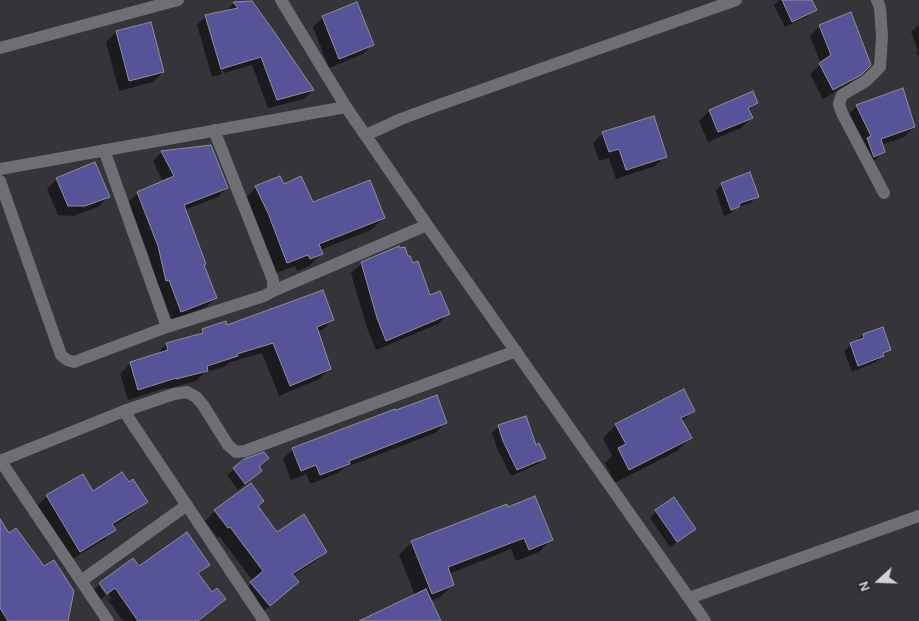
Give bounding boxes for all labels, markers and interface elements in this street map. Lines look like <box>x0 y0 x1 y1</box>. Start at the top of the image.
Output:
north arrow <box>854 556 904 606</box>
text: N <box>855 579 874 594</box>

